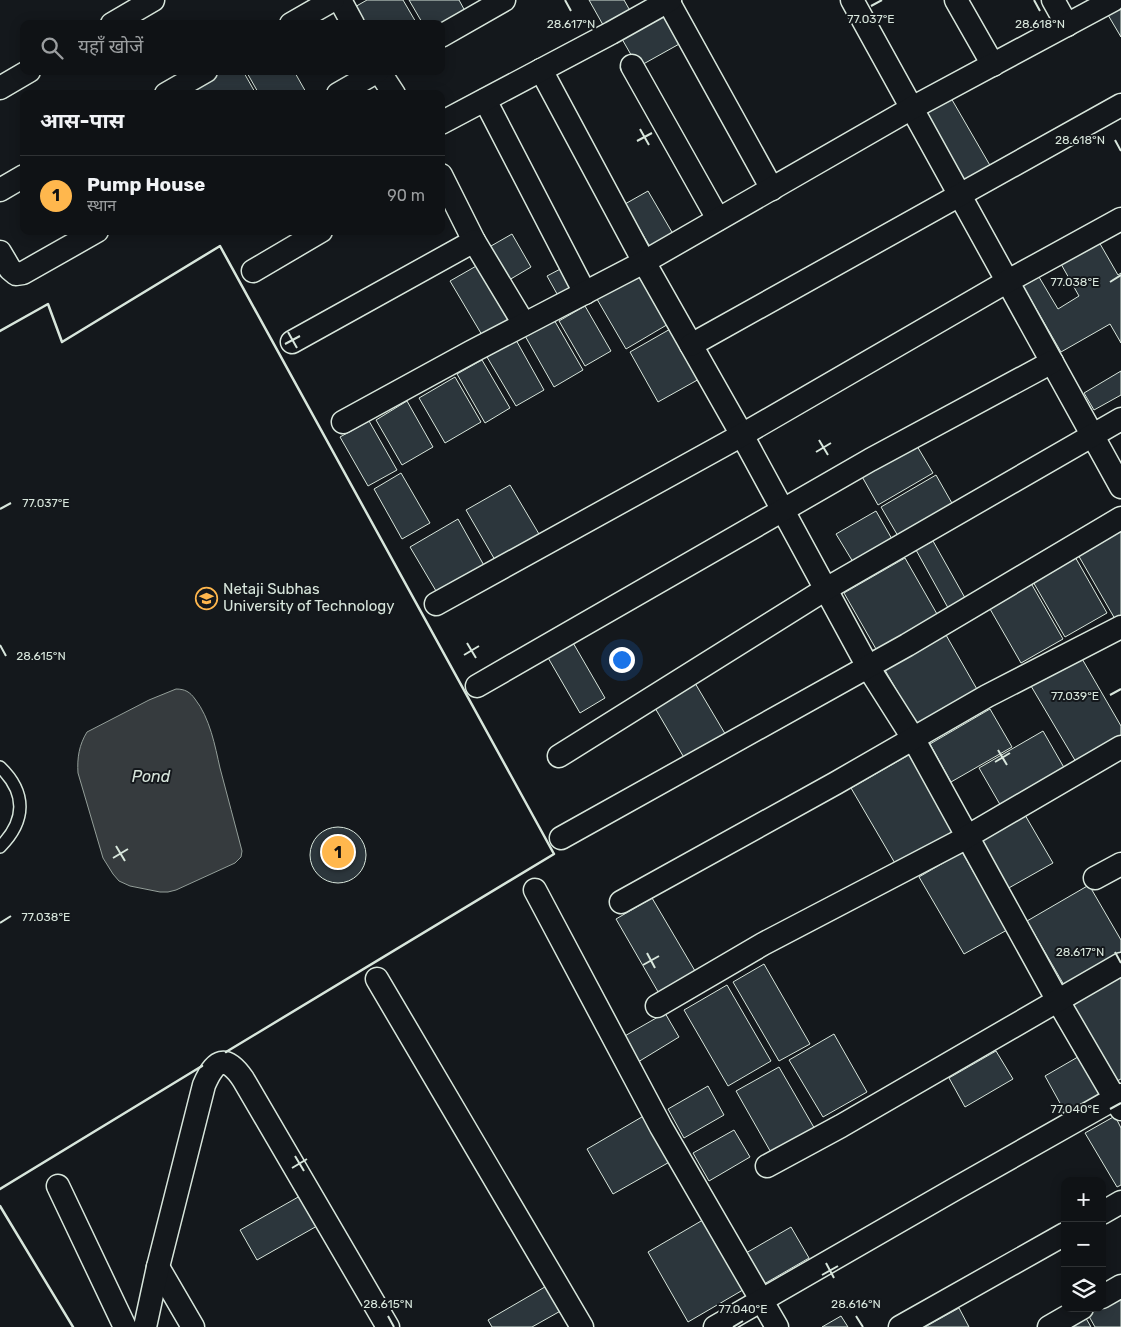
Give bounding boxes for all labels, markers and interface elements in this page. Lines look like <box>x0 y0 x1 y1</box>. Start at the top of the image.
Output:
text: 77.037°E <box>847 12 895 26</box>
text: 28.617°N <box>547 17 595 31</box>
text: 28.618°N <box>1015 17 1065 31</box>
search box <box>20 20 445 75</box>
icon: search <box>38 34 66 62</box>
text: यहाँ खोजें <box>78 35 143 58</box>
text: आस-पास <box>40 108 124 133</box>
text: 28.618°N <box>1055 133 1105 147</box>
text: Pump House <box>87 173 205 196</box>
text: 1 <box>52 186 60 205</box>
text: 90 m <box>387 186 425 205</box>
text: स्थान <box>87 196 116 215</box>
text: 77.038°E <box>1051 275 1099 289</box>
text: 77.037°E <box>22 496 70 510</box>
place label: Netaji Subhas University of Technology <box>223 580 395 615</box>
school or university icon: Netaji Subhas University of Technology <box>195 586 219 610</box>
your location <box>609 647 635 673</box>
text: 28.615°N <box>16 649 66 663</box>
text: 77.039°E <box>1051 689 1099 703</box>
water label: Pond <box>132 767 171 786</box>
pin: 1 <box>322 833 354 871</box>
text: 77.038°E <box>22 910 70 924</box>
text: 28.617°N <box>1056 945 1104 959</box>
text: 77.040°E <box>1051 1102 1100 1116</box>
map controls <box>1061 1177 1106 1312</box>
button: + <box>1061 1177 1106 1222</box>
button: − <box>1061 1222 1106 1267</box>
button: layers <box>1061 1267 1106 1312</box>
text: 28.615°N <box>363 1297 413 1311</box>
text: 28.616°N <box>831 1297 881 1311</box>
text: 77.040°E <box>719 1302 768 1316</box>

